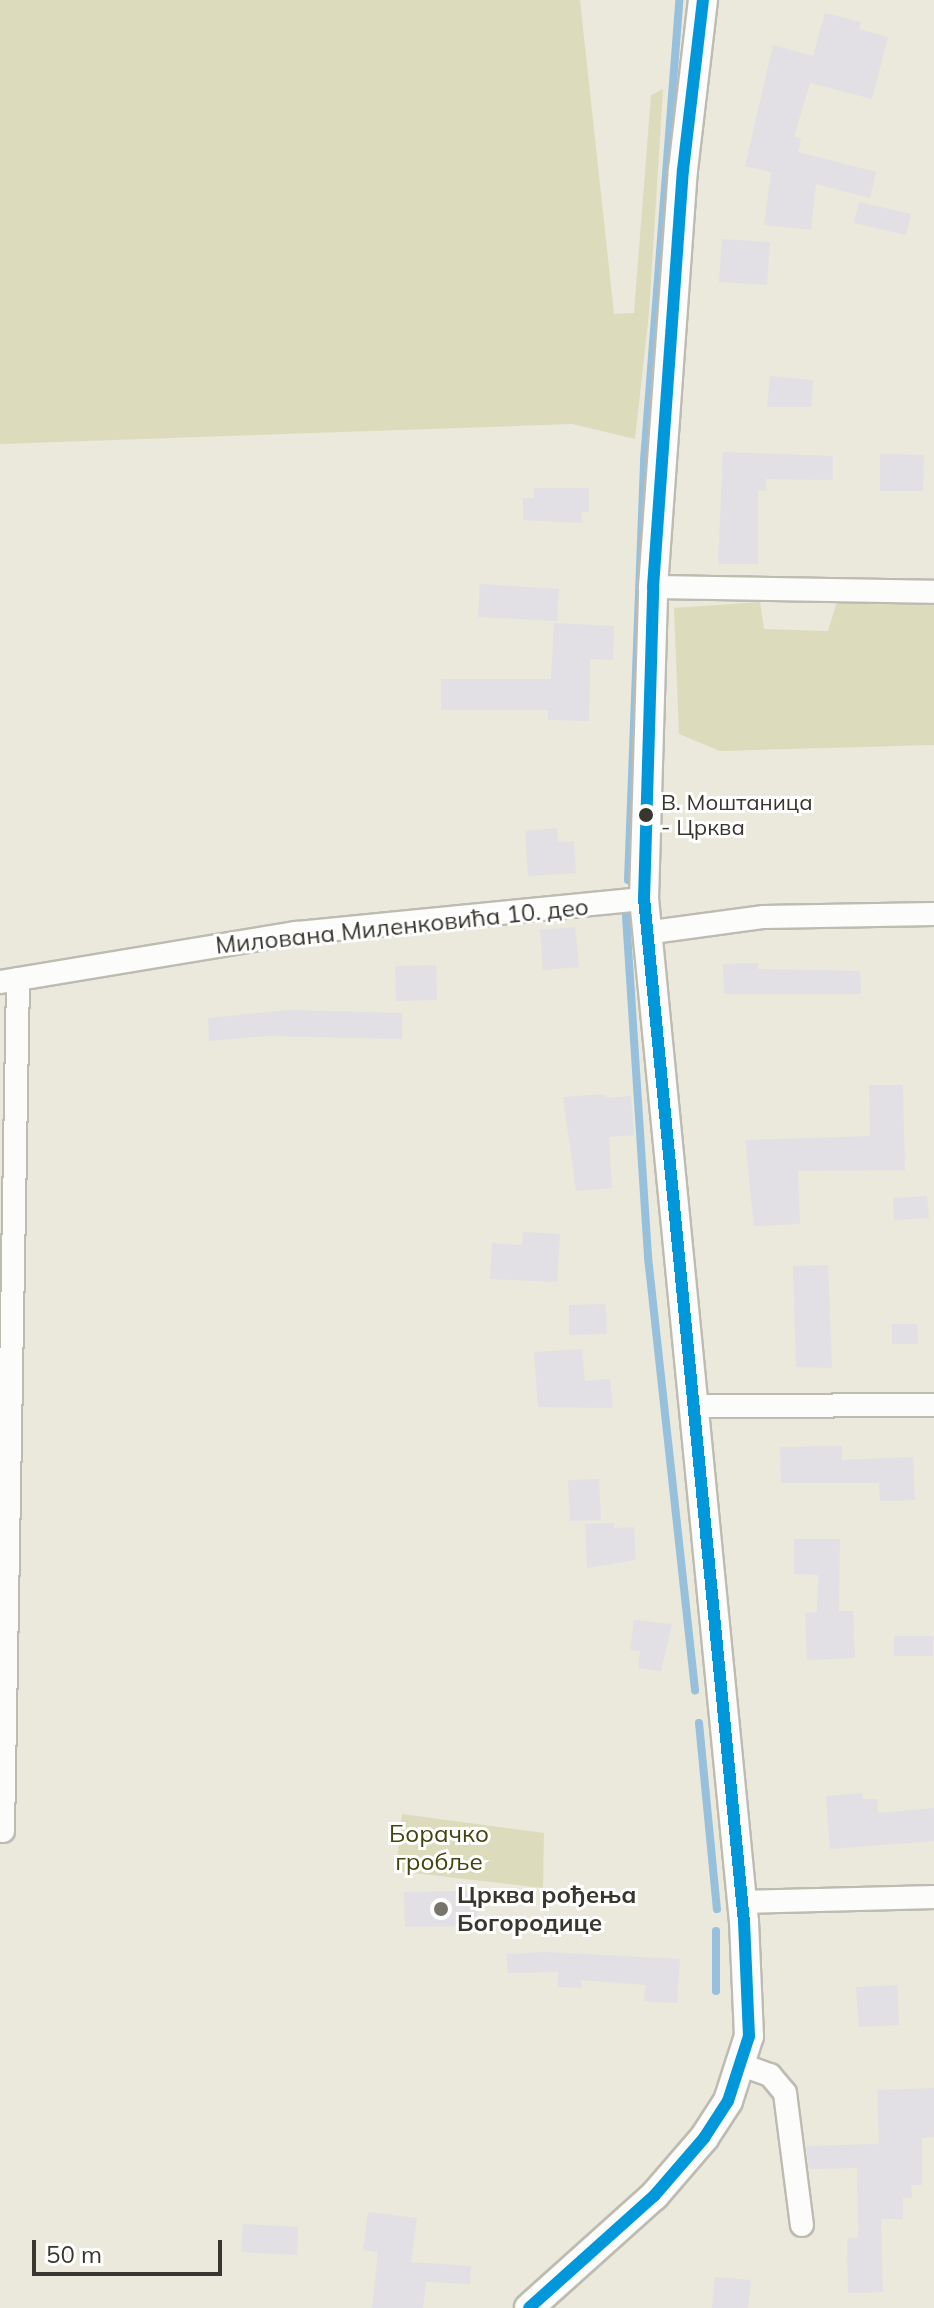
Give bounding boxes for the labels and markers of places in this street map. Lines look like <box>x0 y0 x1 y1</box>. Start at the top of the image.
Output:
place label: В. Моштаница - Црква <box>661 789 813 840</box>
marker: В. Моштаница - Црква <box>638 807 654 823</box>
place label: Црква рођења Богородице <box>457 1881 636 1937</box>
marker: Црква рођења Богородице <box>432 1900 450 1918</box>

